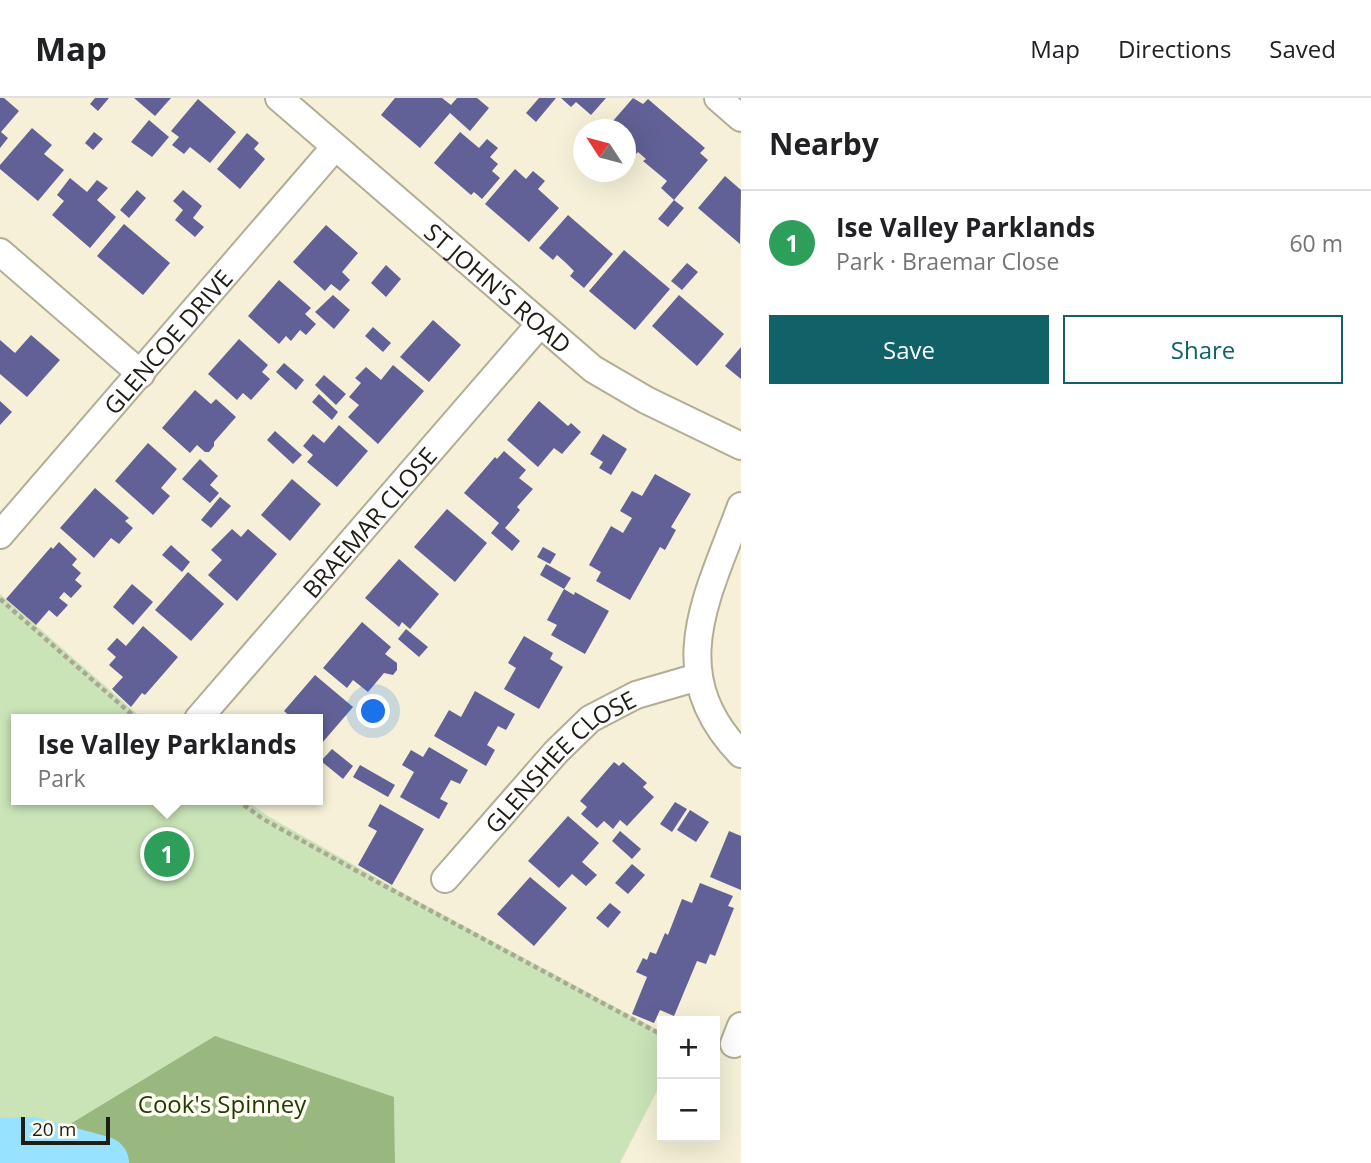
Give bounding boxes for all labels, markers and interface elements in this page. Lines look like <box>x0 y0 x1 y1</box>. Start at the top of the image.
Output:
text: Map <box>35 26 107 71</box>
text: Map <box>1030 32 1080 65</box>
text: Directions <box>1118 32 1231 65</box>
text: Saved <box>1269 32 1336 65</box>
north arrow <box>573 119 636 182</box>
text: Nearby <box>769 123 879 164</box>
text: Ise Valley Parklands <box>836 209 1095 245</box>
street label: ST JOHN'S ROAD <box>418 215 579 360</box>
text: 1 <box>785 227 799 259</box>
text: 60 m <box>1289 227 1343 259</box>
text: Park · Braemar Close <box>836 245 1060 277</box>
street label: GLENCOE DRIVE <box>96 262 239 421</box>
button: Save <box>769 315 1049 384</box>
button: Share <box>1063 315 1343 384</box>
street label: BRAEMAR CLOSE <box>294 439 443 604</box>
street label: GLENSHEE CLOSE <box>477 682 641 839</box>
your location <box>356 694 390 728</box>
popup <box>11 714 323 805</box>
text: Ise Valley Parklands <box>37 726 297 762</box>
text: Park <box>37 762 86 794</box>
pin: 1 <box>144 828 190 880</box>
map controls <box>657 1016 720 1142</box>
button: + <box>657 1016 720 1079</box>
button: − <box>657 1079 720 1142</box>
park label: Cook's Spinney <box>138 1087 307 1120</box>
scale bar <box>21 1114 110 1146</box>
text: 20 m <box>32 1116 76 1142</box>

